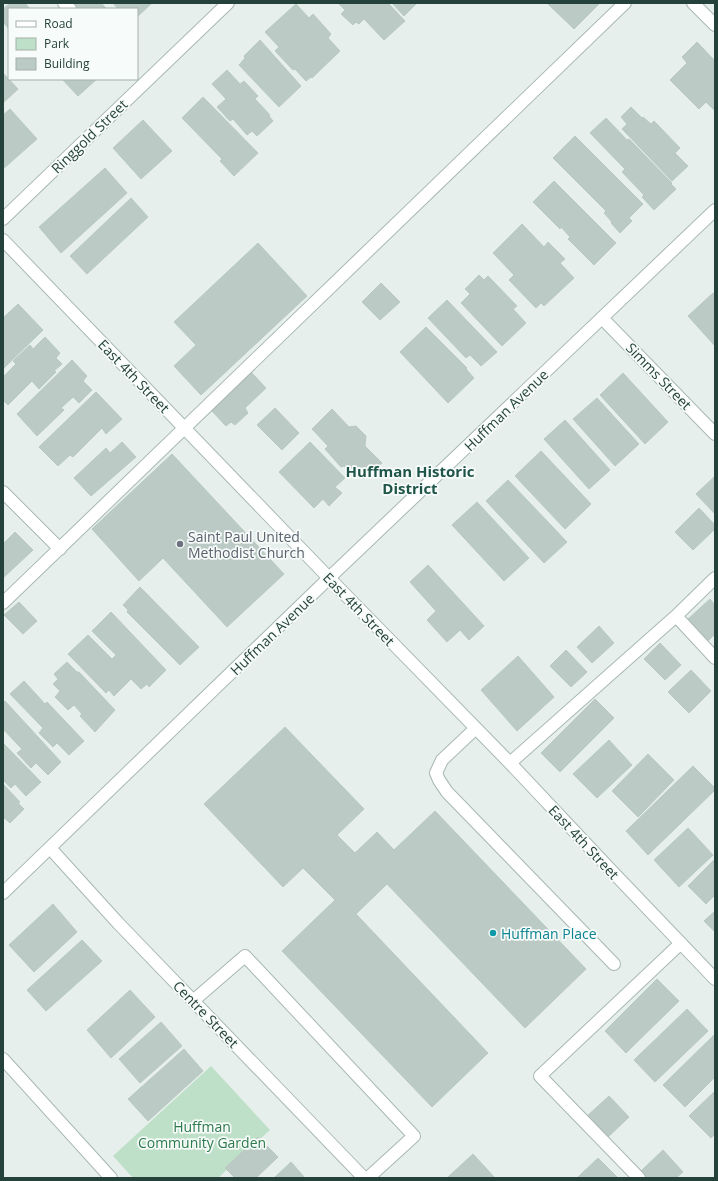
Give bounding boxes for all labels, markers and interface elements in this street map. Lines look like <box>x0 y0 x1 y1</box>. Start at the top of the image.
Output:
legend <box>8 8 138 80</box>
text: Road <box>44 15 73 32</box>
text: Park <box>44 35 70 52</box>
text: Building <box>44 55 90 72</box>
street label: Ringgold Street <box>47 95 131 177</box>
street label: East 4th Street <box>94 335 174 417</box>
street label: Simms Street <box>622 338 696 414</box>
street label: Huffman Avenue <box>460 365 552 455</box>
district label: Huffman Historic District <box>346 461 475 498</box>
place label: Saint Paul United Methodist Church <box>188 527 305 562</box>
marker: Saint Paul United Methodist Church <box>175 539 185 549</box>
street label: East 4th Street <box>319 568 399 650</box>
street label: Huffman Avenue <box>226 589 318 679</box>
street label: East 4th Street <box>545 801 623 883</box>
place label: Huffman Place <box>501 924 597 943</box>
marker: Huffman Place <box>488 928 498 938</box>
street label: Centre Street <box>169 976 243 1052</box>
park label: Huffman Community Garden <box>138 1117 266 1152</box>

